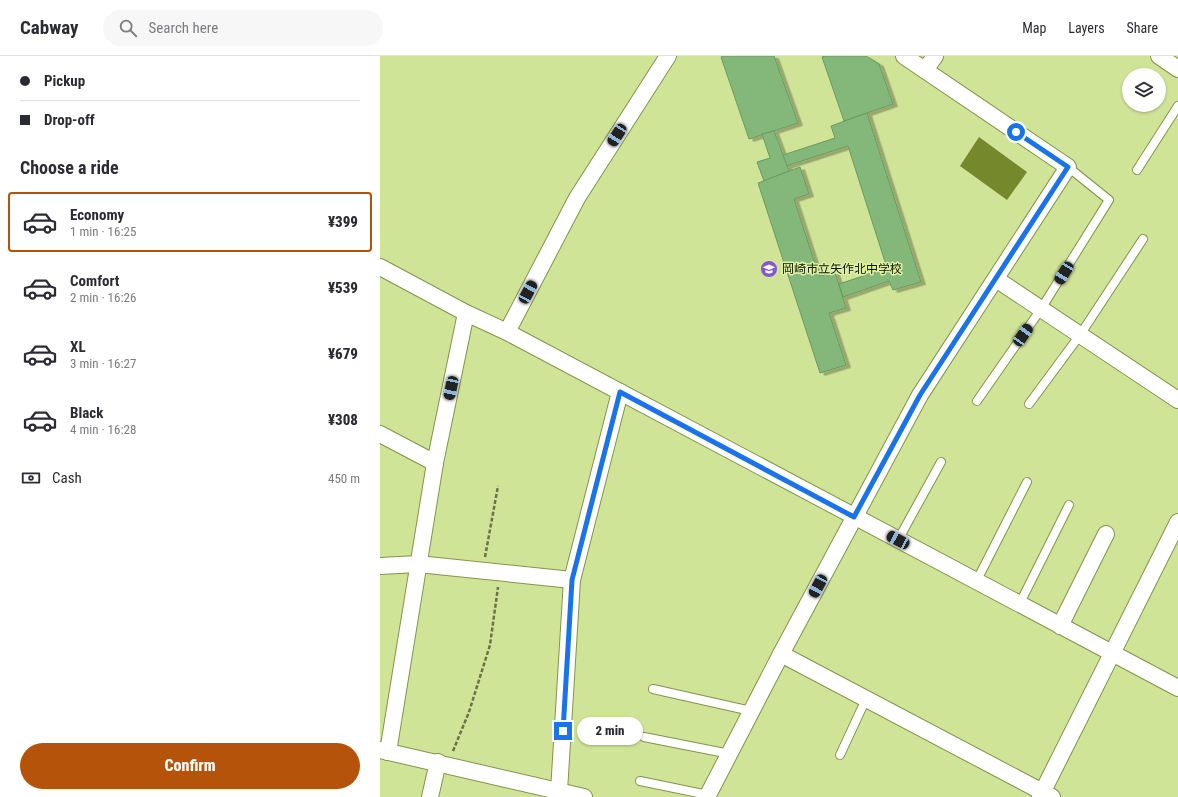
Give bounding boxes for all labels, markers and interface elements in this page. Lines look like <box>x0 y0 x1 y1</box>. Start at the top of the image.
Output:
search box <box>103 10 383 46</box>
text: Cabway <box>20 16 79 39</box>
icon: search <box>117 17 139 39</box>
text: Search here <box>149 19 218 37</box>
text: Map <box>1022 20 1046 36</box>
text: Layers <box>1068 20 1105 36</box>
text: Share <box>1127 20 1158 36</box>
map controls <box>1122 68 1166 112</box>
button: layers <box>1122 68 1166 112</box>
text: Pickup <box>44 72 85 90</box>
text: Drop-off <box>44 111 95 129</box>
car <box>605 122 629 148</box>
route start <box>1007 123 1025 141</box>
text: Choose a ride <box>20 157 119 178</box>
icon: car <box>22 204 58 240</box>
text: Economy <box>70 206 124 224</box>
text: ¥399 <box>328 213 358 231</box>
text: 1 min · 16:25 <box>70 224 136 239</box>
school or university icon: 岡崎市立矢作北中学校 <box>759 259 779 279</box>
car <box>1053 260 1075 286</box>
place label: 岡崎市立矢作北中学校 <box>782 262 902 276</box>
icon: car <box>22 270 58 306</box>
text: Comfort <box>70 272 119 290</box>
text: ¥539 <box>328 279 358 297</box>
car <box>517 279 539 305</box>
text: 2 min · 16:26 <box>70 290 136 305</box>
car <box>1011 322 1035 348</box>
icon: car <box>22 336 58 372</box>
text: XL <box>70 338 86 356</box>
text: ¥679 <box>328 345 358 363</box>
text: 3 min · 16:27 <box>70 356 136 371</box>
car <box>443 375 459 401</box>
icon: car <box>22 402 58 438</box>
text: Black <box>70 404 103 422</box>
text: ¥308 <box>328 411 358 429</box>
text: 4 min · 16:28 <box>70 422 136 437</box>
icon: cash <box>20 467 42 489</box>
text: Cash <box>52 469 82 487</box>
text: 450 m <box>328 471 360 486</box>
car <box>885 529 911 551</box>
car <box>807 573 829 599</box>
callout: 2 min <box>577 717 643 745</box>
route end <box>554 722 572 740</box>
text: 2 min <box>596 723 624 738</box>
button: Confirm <box>20 743 360 789</box>

